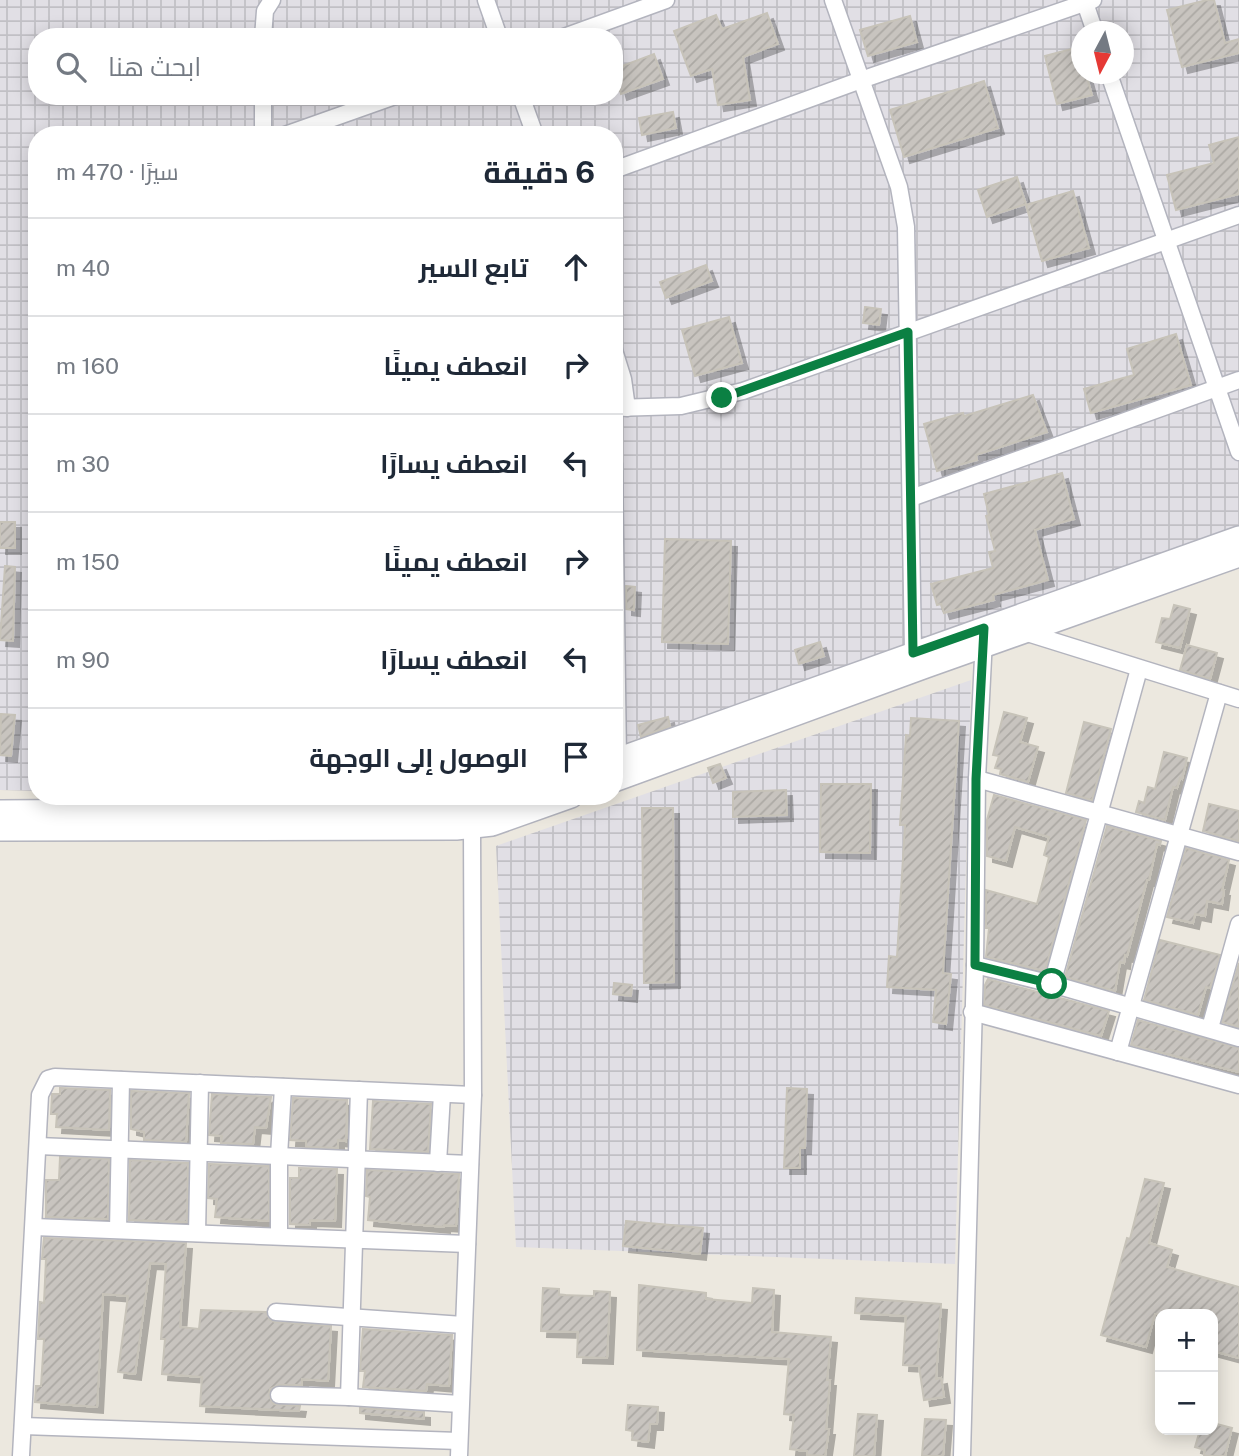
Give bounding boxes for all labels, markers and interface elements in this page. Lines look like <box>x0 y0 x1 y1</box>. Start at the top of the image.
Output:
north arrow <box>1071 21 1134 84</box>
search box <box>28 28 623 105</box>
icon: search <box>52 48 90 86</box>
text: ابحث هنا <box>108 51 201 82</box>
text: 6 دقيقة <box>484 154 595 190</box>
text: سيرًا · 470 m <box>56 158 179 185</box>
icon: ahead <box>557 248 595 286</box>
text: تابع السير <box>419 252 528 283</box>
text: 40 m <box>56 254 110 281</box>
icon: right <box>557 346 595 384</box>
text: انعطف يمينًا <box>384 350 528 381</box>
text: 160 m <box>56 352 119 379</box>
route end <box>706 382 737 413</box>
icon: left <box>557 444 595 482</box>
text: انعطف يسارًا <box>380 448 528 479</box>
text: 30 m <box>56 450 110 477</box>
icon: right <box>557 542 595 580</box>
text: انعطف يمينًا <box>384 546 528 577</box>
text: 150 m <box>56 548 120 575</box>
icon: left <box>557 640 595 678</box>
text: انعطف يسارًا <box>380 644 528 675</box>
text: 90 m <box>56 646 110 673</box>
icon: arrive <box>557 738 595 776</box>
text: الوصول إلى الوجهة <box>309 742 528 773</box>
route start <box>1036 968 1067 999</box>
map controls <box>1155 1309 1218 1435</box>
button: + <box>1155 1309 1218 1372</box>
button: − <box>1155 1372 1218 1435</box>

